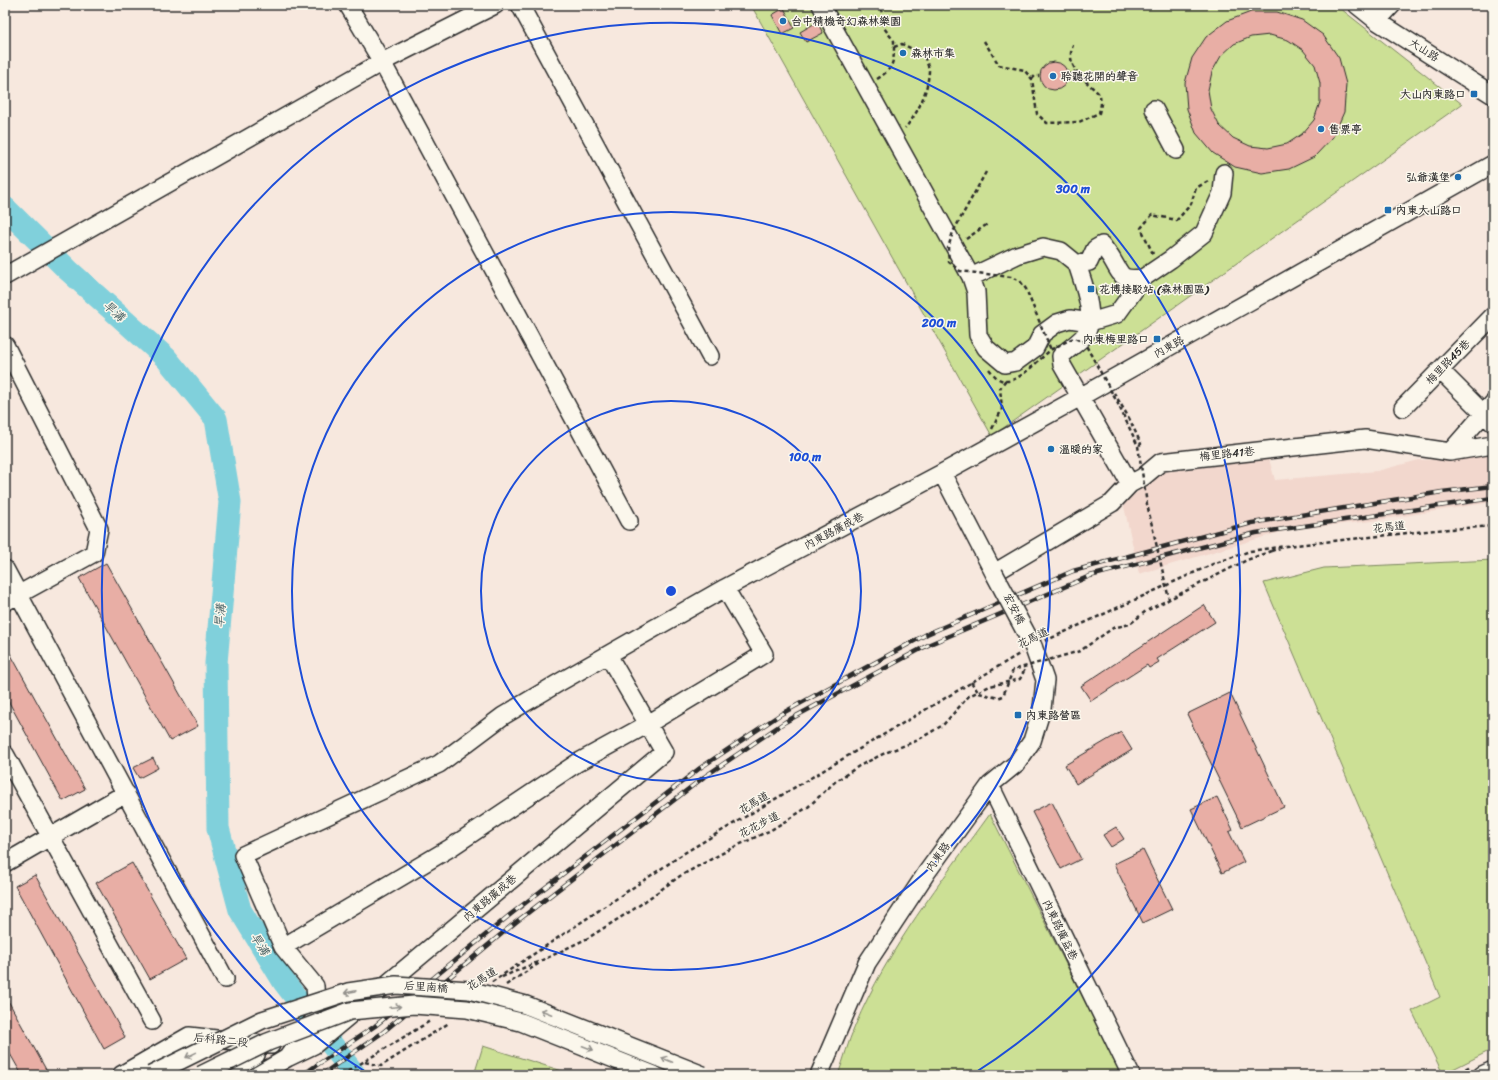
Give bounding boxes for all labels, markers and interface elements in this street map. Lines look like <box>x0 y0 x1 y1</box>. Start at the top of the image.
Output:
place label: 台中精機奇幻森林樂園 <box>791 12 901 31</box>
marker: 台中精機奇幻森林樂園 <box>778 16 788 26</box>
street label: 大山路 <box>1405 33 1443 67</box>
place label: 森林市集 <box>911 44 955 63</box>
marker: 森林市集 <box>898 48 908 58</box>
place label: 聆聽花開的聲音 <box>1060 67 1138 86</box>
marker: 聆聽花開的聲音 <box>1048 71 1058 81</box>
place label: 大山內東路口 <box>1400 85 1466 104</box>
marker: 大山內東路口 <box>1469 89 1479 99</box>
place label: 售票亭 <box>1329 120 1362 139</box>
marker: 售票亭 <box>1316 124 1326 134</box>
place label: 弘爺漢堡 <box>1406 168 1450 187</box>
marker: 弘爺漢堡 <box>1453 172 1463 182</box>
text: 300 m <box>1055 178 1091 200</box>
place label: 內東大山路口 <box>1396 201 1462 220</box>
marker: 內東大山路口 <box>1383 205 1393 215</box>
place label: 花博接駁站 (森林園區) <box>1099 280 1210 299</box>
marker: 花博接駁站 (森林園區) <box>1086 284 1096 294</box>
water label: 旱溝 <box>98 295 131 328</box>
text: 200 m <box>921 312 957 334</box>
place label: 內東梅里路口 <box>1083 330 1149 349</box>
street label: 內東路 <box>1150 331 1188 363</box>
marker: 內東梅里路口 <box>1152 334 1162 344</box>
street label: 梅里路45巷 <box>1421 335 1475 389</box>
place label: 溫暖的家 <box>1059 440 1103 459</box>
street label: 梅里路41巷 <box>1198 442 1256 466</box>
marker: 溫暖的家 <box>1046 444 1056 454</box>
text: 100 m <box>789 446 822 468</box>
street label: 內東路廣成巷 <box>800 507 868 555</box>
street label: 花馬道 <box>1372 516 1406 538</box>
centre of rings <box>664 584 678 598</box>
street label: 宏安橋 <box>998 590 1030 628</box>
water label: 旱溝 <box>208 602 232 629</box>
street label: 花馬道 <box>1014 622 1052 654</box>
place label: 內東路營區 <box>1026 706 1081 725</box>
marker: 內東路營區 <box>1013 710 1023 720</box>
street label: 花馬道 <box>735 786 773 820</box>
street label: 花花步道 <box>735 807 783 843</box>
street label: 內東路 <box>921 838 955 876</box>
street label: 內東路廣成巷 <box>459 870 521 926</box>
street label: 內東路廣益巷 <box>1037 896 1083 964</box>
water label: 旱溝 <box>244 928 276 961</box>
street label: 花馬道 <box>463 962 501 996</box>
street label: 后里南橋 <box>403 976 449 998</box>
one-way arrow <box>344 988 357 996</box>
one-way arrow <box>388 1003 401 1010</box>
one-way arrow <box>541 1008 553 1016</box>
street label: 后科路二段 <box>193 1028 249 1052</box>
one-way arrow <box>582 1044 594 1052</box>
one-way arrow <box>185 1052 197 1059</box>
one-way arrow <box>662 1056 674 1063</box>

